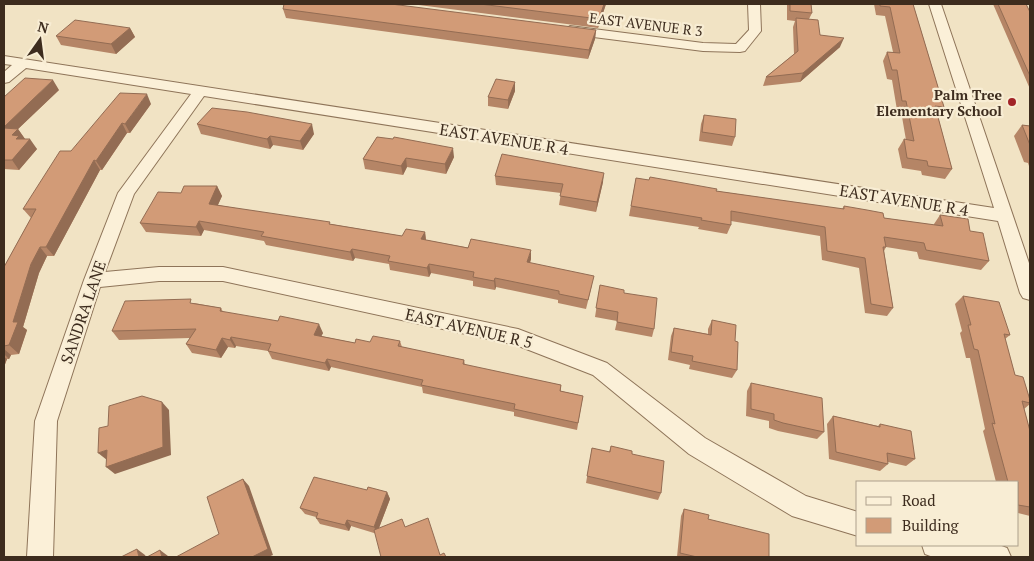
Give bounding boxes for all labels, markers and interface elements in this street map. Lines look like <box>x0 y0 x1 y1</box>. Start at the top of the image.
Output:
street label: EAST AVENUE R 3 <box>588 8 704 40</box>
north arrow <box>15 15 65 65</box>
text: N <box>36 16 51 37</box>
place label: Palm Tree Elementary School <box>876 85 1002 120</box>
marker: Palm Tree Elementary School <box>1006 96 1018 108</box>
street label: EAST AVENUE R 4 <box>438 118 570 160</box>
street label: EAST AVENUE R 4 <box>838 179 970 221</box>
street label: SANDRA LANE <box>55 257 111 367</box>
street label: EAST AVENUE R 5 <box>403 303 535 353</box>
legend <box>856 481 1019 546</box>
text: Road <box>902 490 935 510</box>
text: Building <box>902 515 960 535</box>

